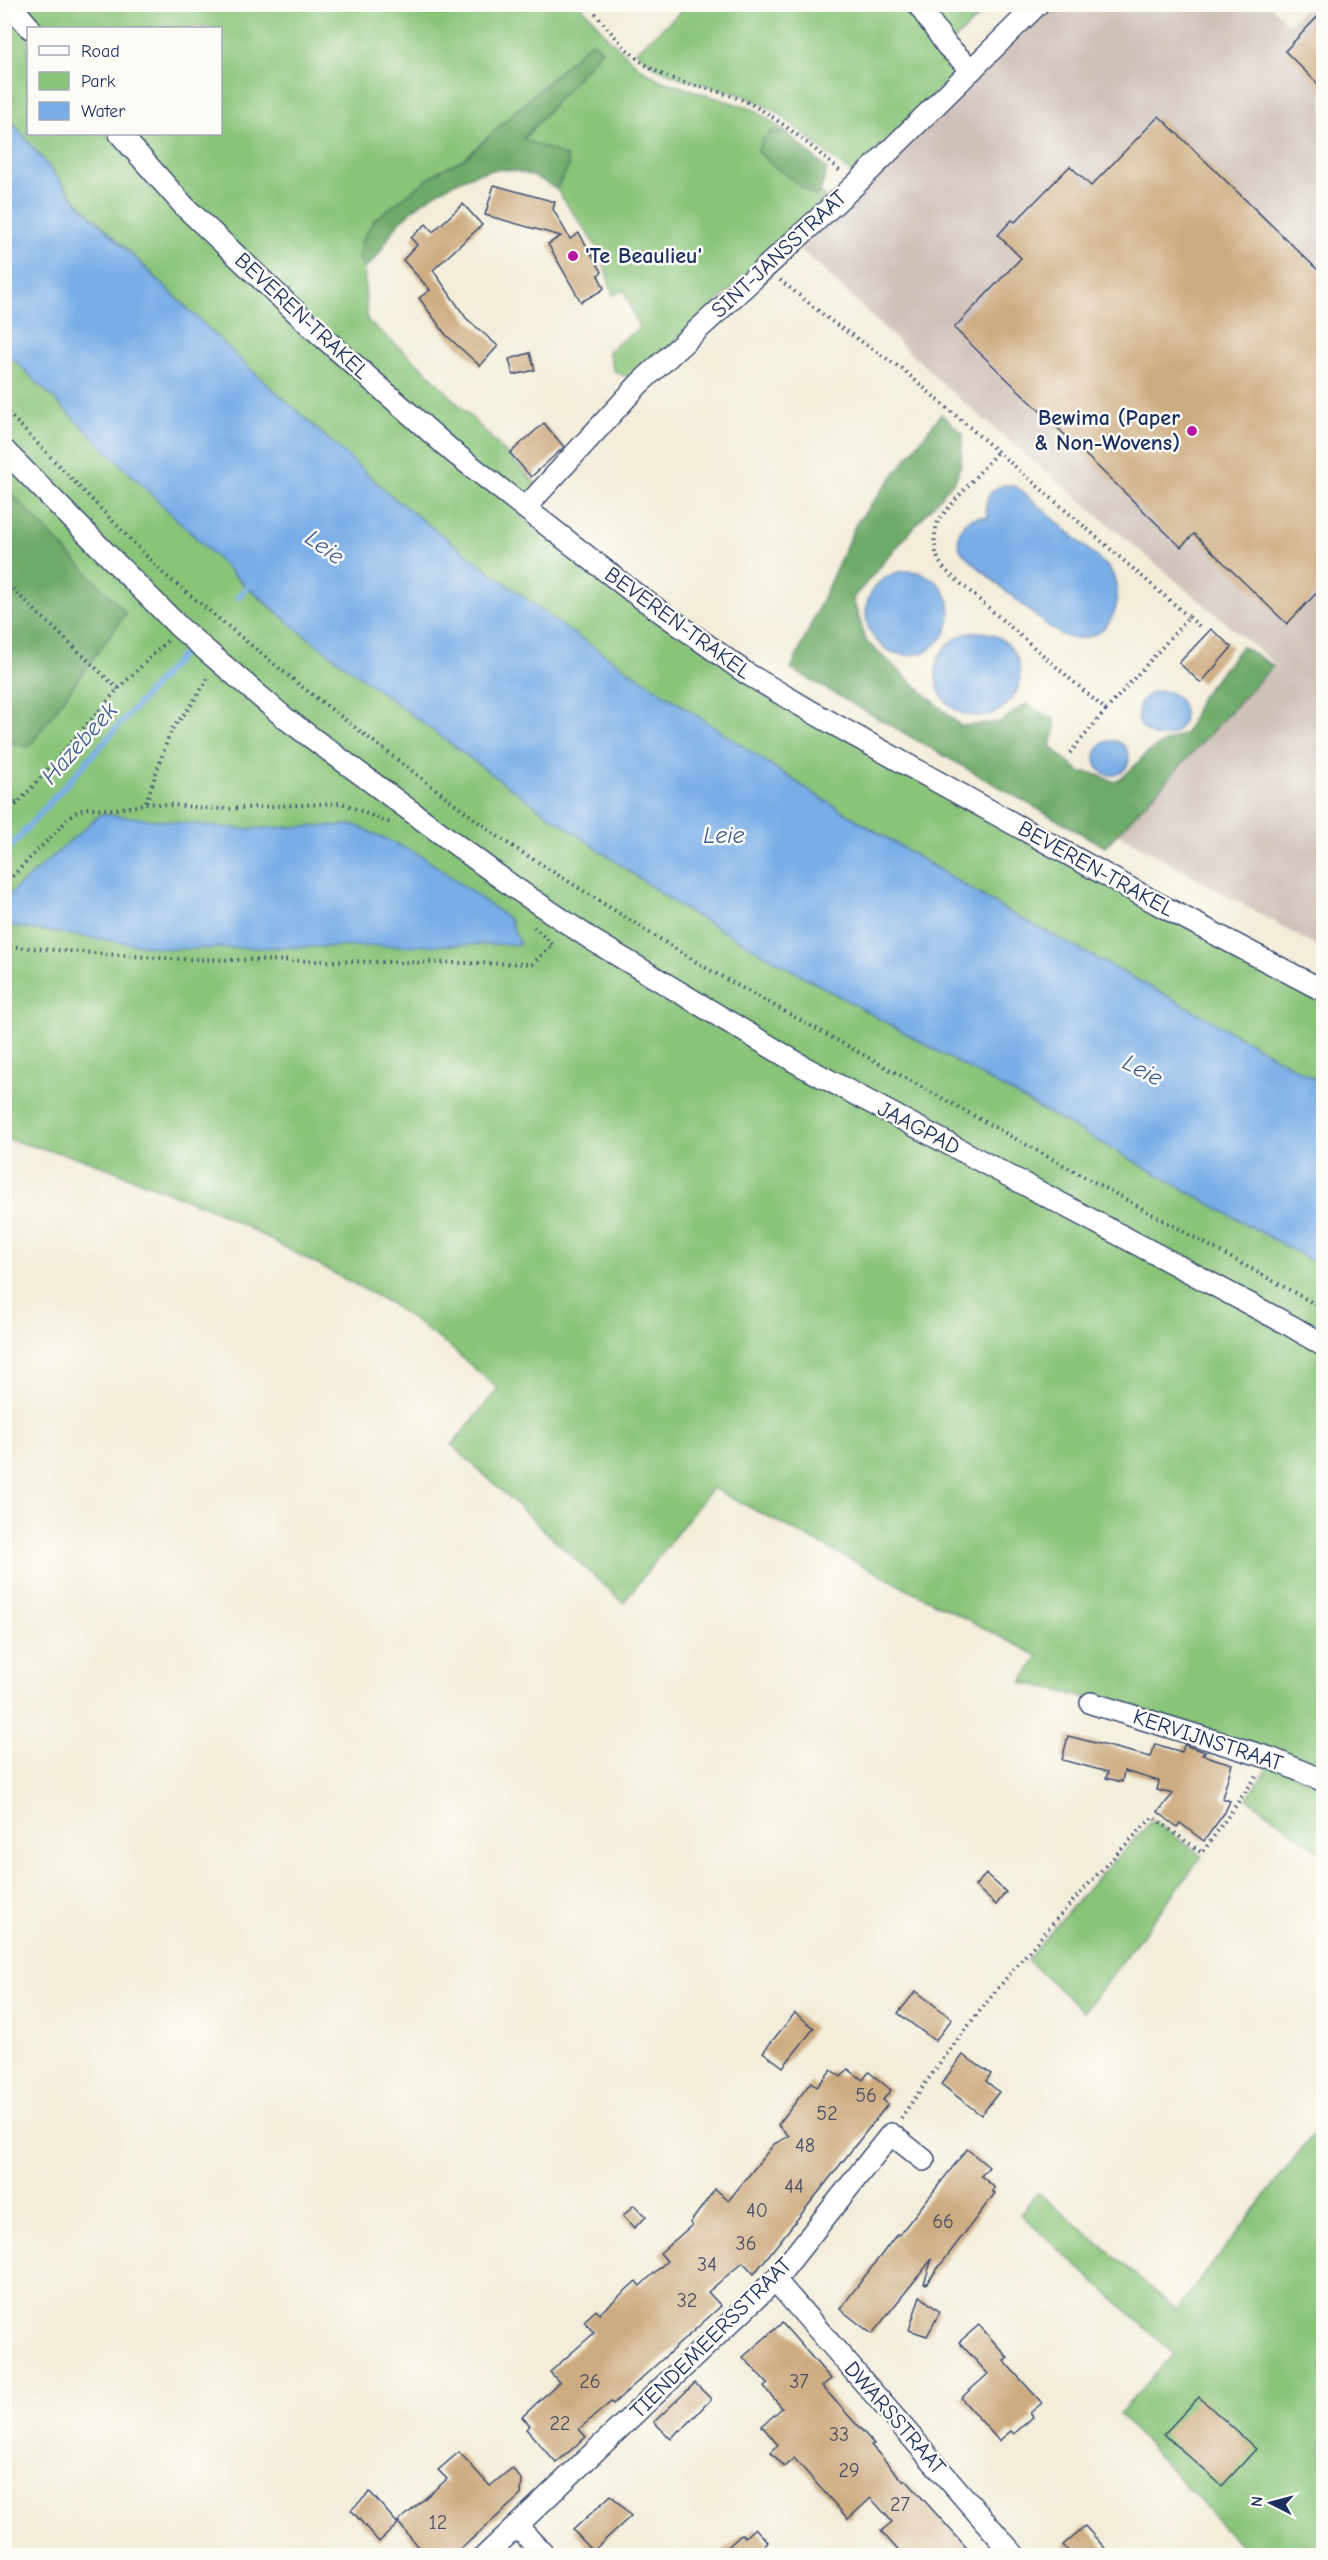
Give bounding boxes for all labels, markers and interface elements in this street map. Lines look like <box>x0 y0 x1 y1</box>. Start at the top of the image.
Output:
legend <box>27 27 222 135</box>
text: Road <box>81 41 120 62</box>
text: Park <box>81 71 116 92</box>
text: Water <box>81 101 126 122</box>
street label: SINT-JANSSTRAAT <box>706 184 852 323</box>
place label: 'Te Beaulieu' <box>585 243 702 269</box>
street label: BEVEREN-TRAKEL <box>229 247 375 385</box>
marker: 'Te Beaulieu' <box>566 249 580 263</box>
place label: Bewima (Paper & Non-Wovens) <box>1034 405 1180 456</box>
marker: Bewima (Paper & Non-Wovens) <box>1185 424 1199 438</box>
water label: Leie <box>300 524 350 570</box>
street label: BEVEREN-TRAKEL <box>600 561 756 685</box>
water label: Hazebeek <box>35 696 123 790</box>
street label: BEVEREN-TRAKEL <box>1013 815 1179 923</box>
water label: Leie <box>703 821 745 849</box>
water label: Leie <box>1118 1048 1168 1092</box>
street label: JAAGPAD <box>873 1096 965 1160</box>
street label: KERVIJNSTRAAT <box>1130 1704 1287 1777</box>
house number: 56 <box>855 2084 877 2107</box>
house number: 52 <box>816 2102 838 2125</box>
house number: 48 <box>795 2134 815 2157</box>
house number: 44 <box>784 2175 804 2198</box>
house number: 40 <box>746 2199 768 2222</box>
house number: 66 <box>932 2210 954 2233</box>
house number: 36 <box>736 2232 756 2255</box>
street label: TIENDEMEERSSTRAAT <box>625 2252 797 2424</box>
house number: 34 <box>697 2253 717 2276</box>
house number: 32 <box>677 2289 697 2312</box>
street label: DWARSSTRAAT <box>839 2356 952 2480</box>
house number: 26 <box>579 2370 601 2393</box>
house number: 37 <box>789 2370 809 2393</box>
house number: 22 <box>550 2412 570 2435</box>
house number: 33 <box>829 2423 849 2446</box>
house number: 29 <box>838 2459 860 2482</box>
north arrow <box>1241 2473 1301 2533</box>
house number: 27 <box>890 2493 910 2516</box>
text: N <box>1248 2495 1267 2508</box>
house number: 12 <box>429 2511 447 2534</box>

